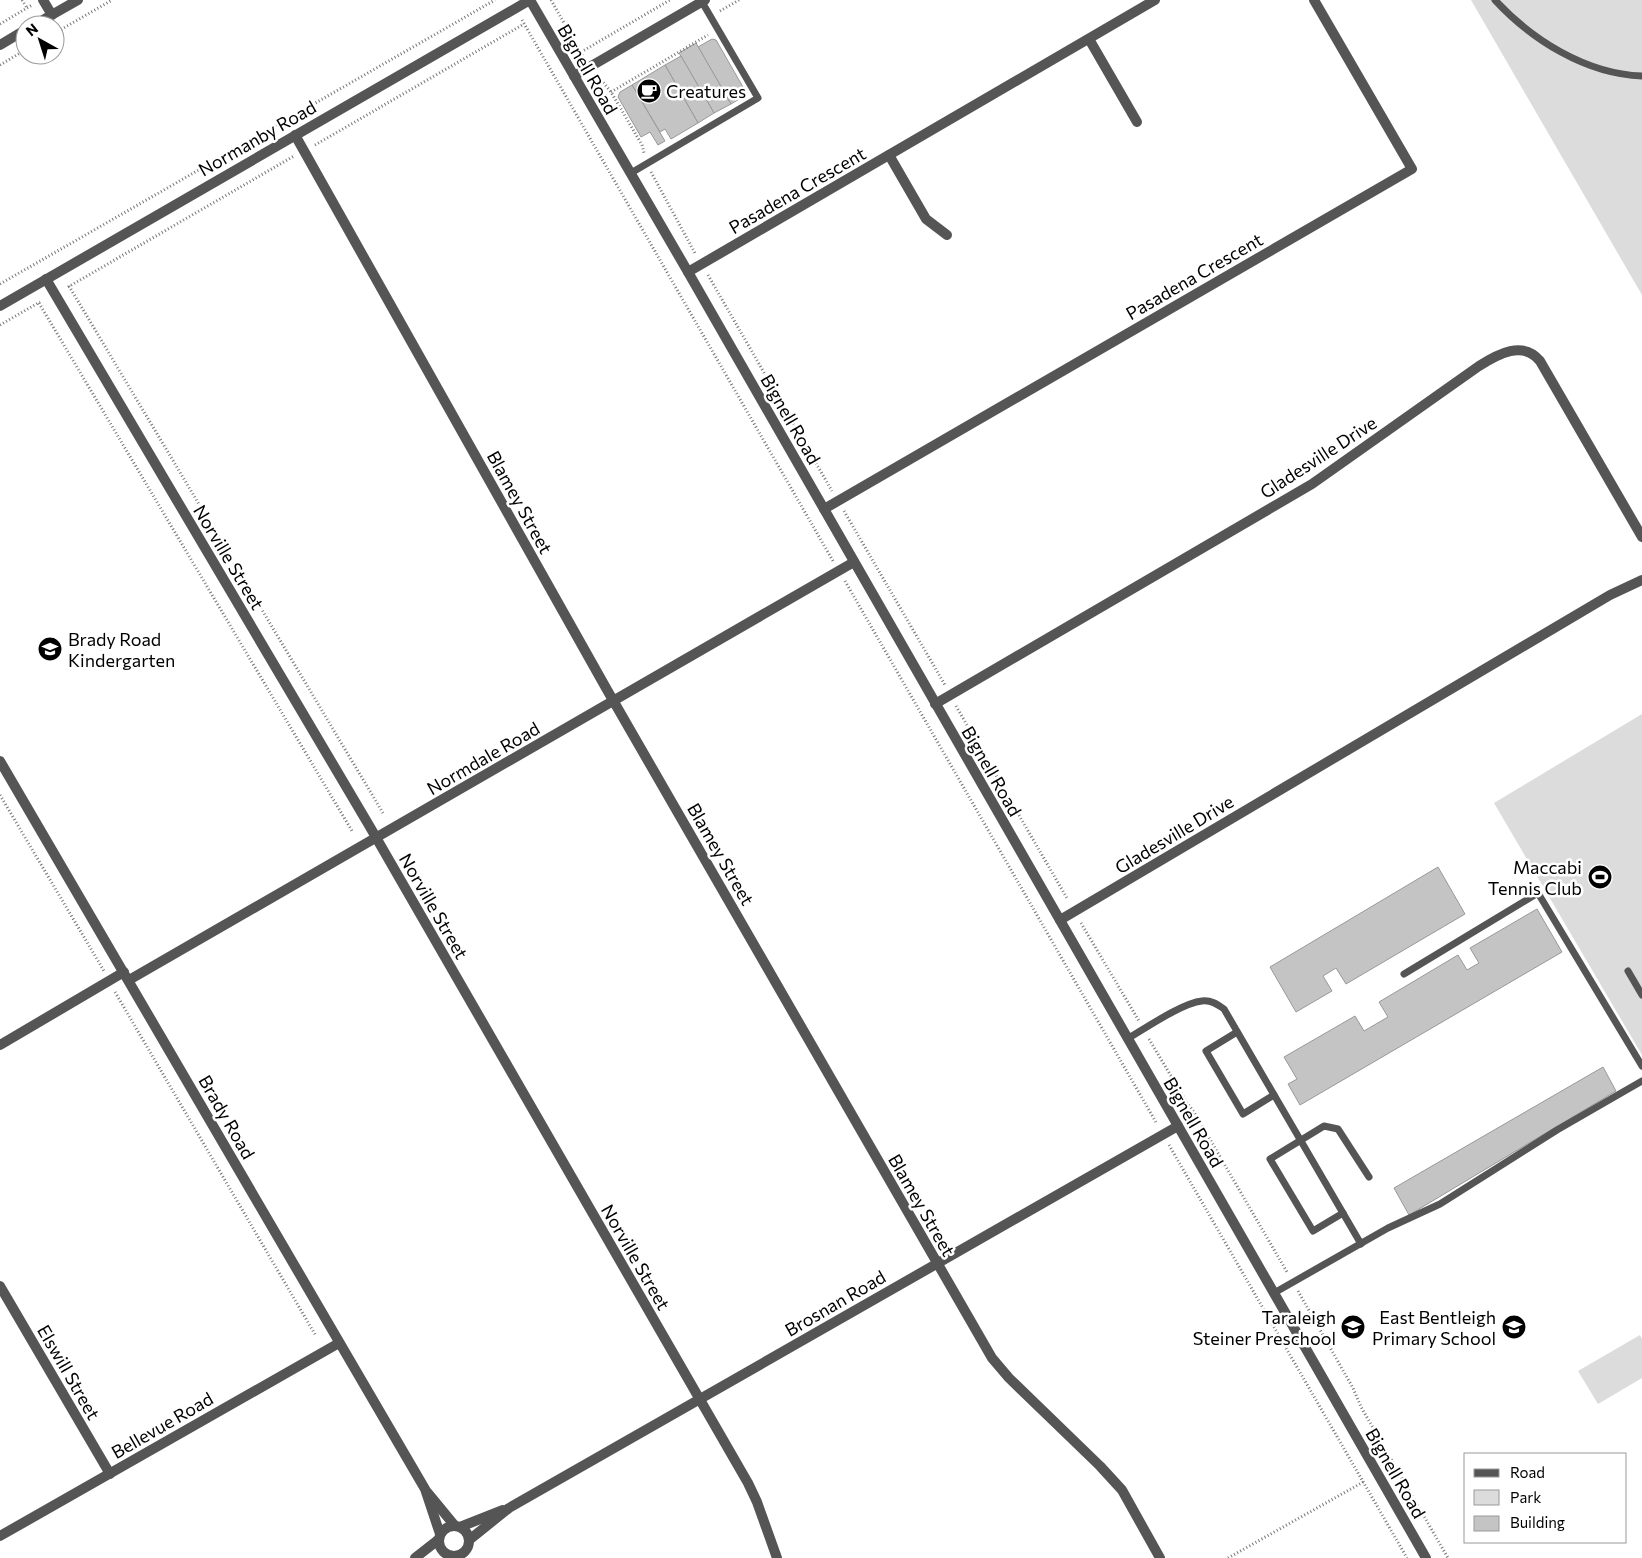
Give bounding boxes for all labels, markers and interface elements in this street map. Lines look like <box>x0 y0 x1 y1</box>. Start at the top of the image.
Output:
north arrow <box>15 15 65 65</box>
text: N <box>22 20 41 39</box>
street label: Bignell Road <box>553 20 623 118</box>
cafe icon: Creatures <box>636 78 662 104</box>
place label: Creatures <box>666 80 746 102</box>
street label: Normanby Road <box>194 95 320 181</box>
street label: Pasadena Crescent <box>725 142 869 238</box>
street label: Pasadena Crescent <box>1122 228 1266 324</box>
street label: Bignell Road <box>756 370 826 468</box>
street label: Gladesville Drive <box>1256 411 1380 503</box>
street label: Blamey Street <box>483 447 557 557</box>
street label: Norville Street <box>189 501 269 613</box>
place label: Brady Road Kindergarten <box>68 628 175 671</box>
school or university icon: Brady Road Kindergarten <box>37 636 63 662</box>
street label: Normdale Road <box>423 717 543 799</box>
street label: Bignell Road <box>957 722 1027 820</box>
street label: Gladesville Drive <box>1111 790 1237 878</box>
street label: Blamey Street <box>683 799 759 909</box>
street label: Norville Street <box>395 849 473 963</box>
place label: Maccabi Tennis Club <box>1488 856 1582 899</box>
sports icon: Maccabi Tennis Club <box>1587 864 1613 890</box>
street label: Brady Road <box>194 1071 260 1163</box>
street label: Bignell Road <box>1159 1073 1229 1171</box>
street label: Blamey Street <box>884 1150 960 1260</box>
street label: Norville Street <box>597 1200 675 1314</box>
street label: Brosnan Road <box>781 1265 889 1341</box>
place label: Taraleigh Steiner Preschool <box>1193 1306 1336 1349</box>
place label: East Bentleigh Primary School <box>1372 1306 1496 1349</box>
school or university icon: Taraleigh Steiner Preschool <box>1340 1314 1366 1340</box>
school or university icon: East Bentleigh Primary School <box>1501 1314 1527 1340</box>
street label: Elswill Street <box>33 1321 105 1423</box>
street label: Bellevue Road <box>107 1387 217 1463</box>
street label: Bignell Road <box>1361 1424 1431 1522</box>
legend <box>1464 1453 1627 1543</box>
text: Road <box>1510 1463 1545 1481</box>
text: Park <box>1510 1488 1541 1506</box>
text: Building <box>1510 1513 1565 1531</box>

